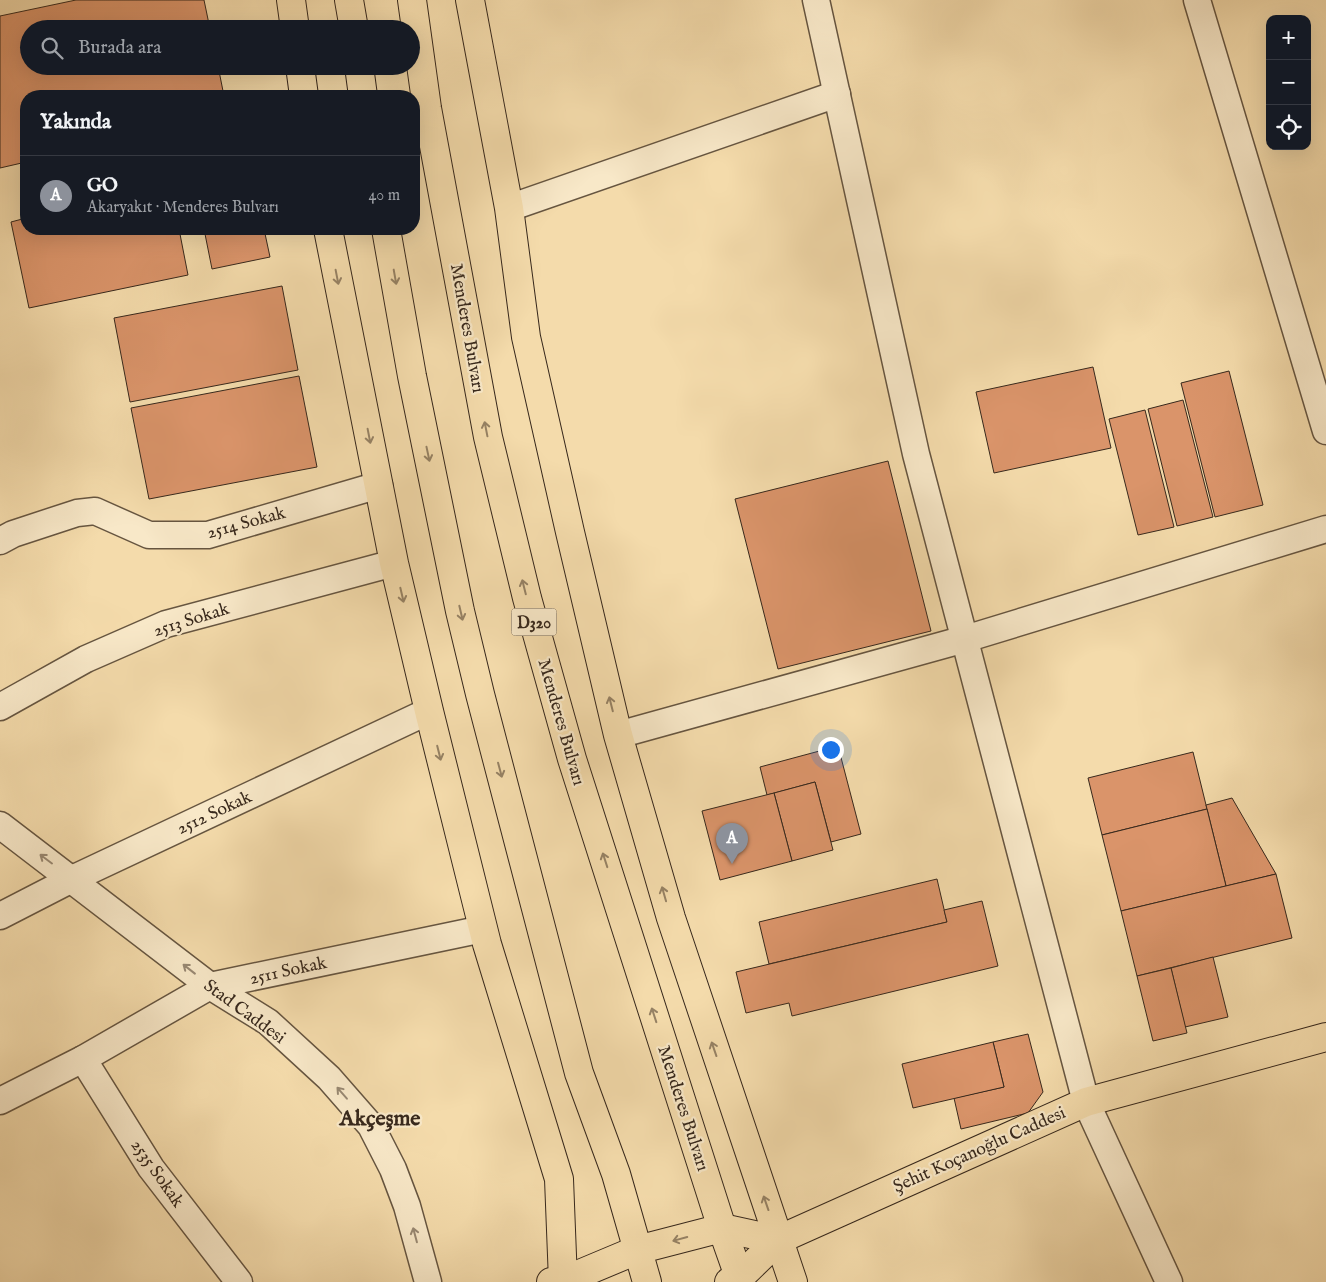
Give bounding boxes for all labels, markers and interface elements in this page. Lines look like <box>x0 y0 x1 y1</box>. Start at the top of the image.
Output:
map controls <box>1266 15 1311 150</box>
button: + <box>1266 15 1311 60</box>
search box <box>20 20 420 75</box>
icon: search <box>38 34 66 62</box>
text: Burada ara <box>78 36 162 60</box>
button: − <box>1266 60 1311 105</box>
button: locate <box>1266 105 1311 150</box>
text: Yakında <box>40 109 111 136</box>
text: GO <box>87 174 118 198</box>
text: A <box>51 186 61 206</box>
text: 40 m <box>368 186 400 206</box>
text: Akaryakıt · Menderes Bulvarı <box>87 198 279 218</box>
street label: Menderes Bulvarı <box>444 262 489 395</box>
one-way arrow <box>333 268 343 284</box>
one-way arrow <box>390 268 400 284</box>
one-way arrow <box>481 422 491 438</box>
one-way arrow <box>365 427 375 443</box>
one-way arrow <box>424 445 433 461</box>
street label: 2514 Sokak <box>205 502 288 545</box>
one-way arrow <box>519 580 528 596</box>
one-way arrow <box>398 587 407 603</box>
street label: 2513 Sokak <box>151 598 233 643</box>
one-way arrow <box>456 604 466 620</box>
road number: D320 <box>512 608 556 636</box>
street label: Menderes Bulvarı <box>531 656 590 789</box>
one-way arrow <box>606 696 615 712</box>
your location <box>818 737 844 763</box>
one-way arrow <box>435 745 445 761</box>
one-way arrow <box>496 762 505 778</box>
street label: 2512 Sokak <box>174 786 256 841</box>
pin: A <box>716 823 748 864</box>
one-way arrow <box>599 853 609 869</box>
one-way arrow <box>39 854 53 864</box>
one-way arrow <box>658 887 668 903</box>
street label: 2511 Sokak <box>248 952 329 991</box>
one-way arrow <box>183 964 196 975</box>
street label: Stad Caddesi <box>199 975 290 1050</box>
one-way arrow <box>649 1008 659 1024</box>
one-way arrow <box>709 1041 718 1057</box>
street label: Menderes Bulvarı <box>651 1043 714 1174</box>
one-way arrow <box>336 1086 348 1099</box>
street label: Şehit Koçanoğlu Caddesi <box>890 1102 1070 1199</box>
district label: Akçeşme <box>339 1105 420 1133</box>
street label: 2535 Sokak <box>125 1135 189 1213</box>
one-way arrow <box>761 1195 770 1211</box>
one-way arrow <box>410 1227 420 1243</box>
one-way arrow <box>672 1235 688 1245</box>

